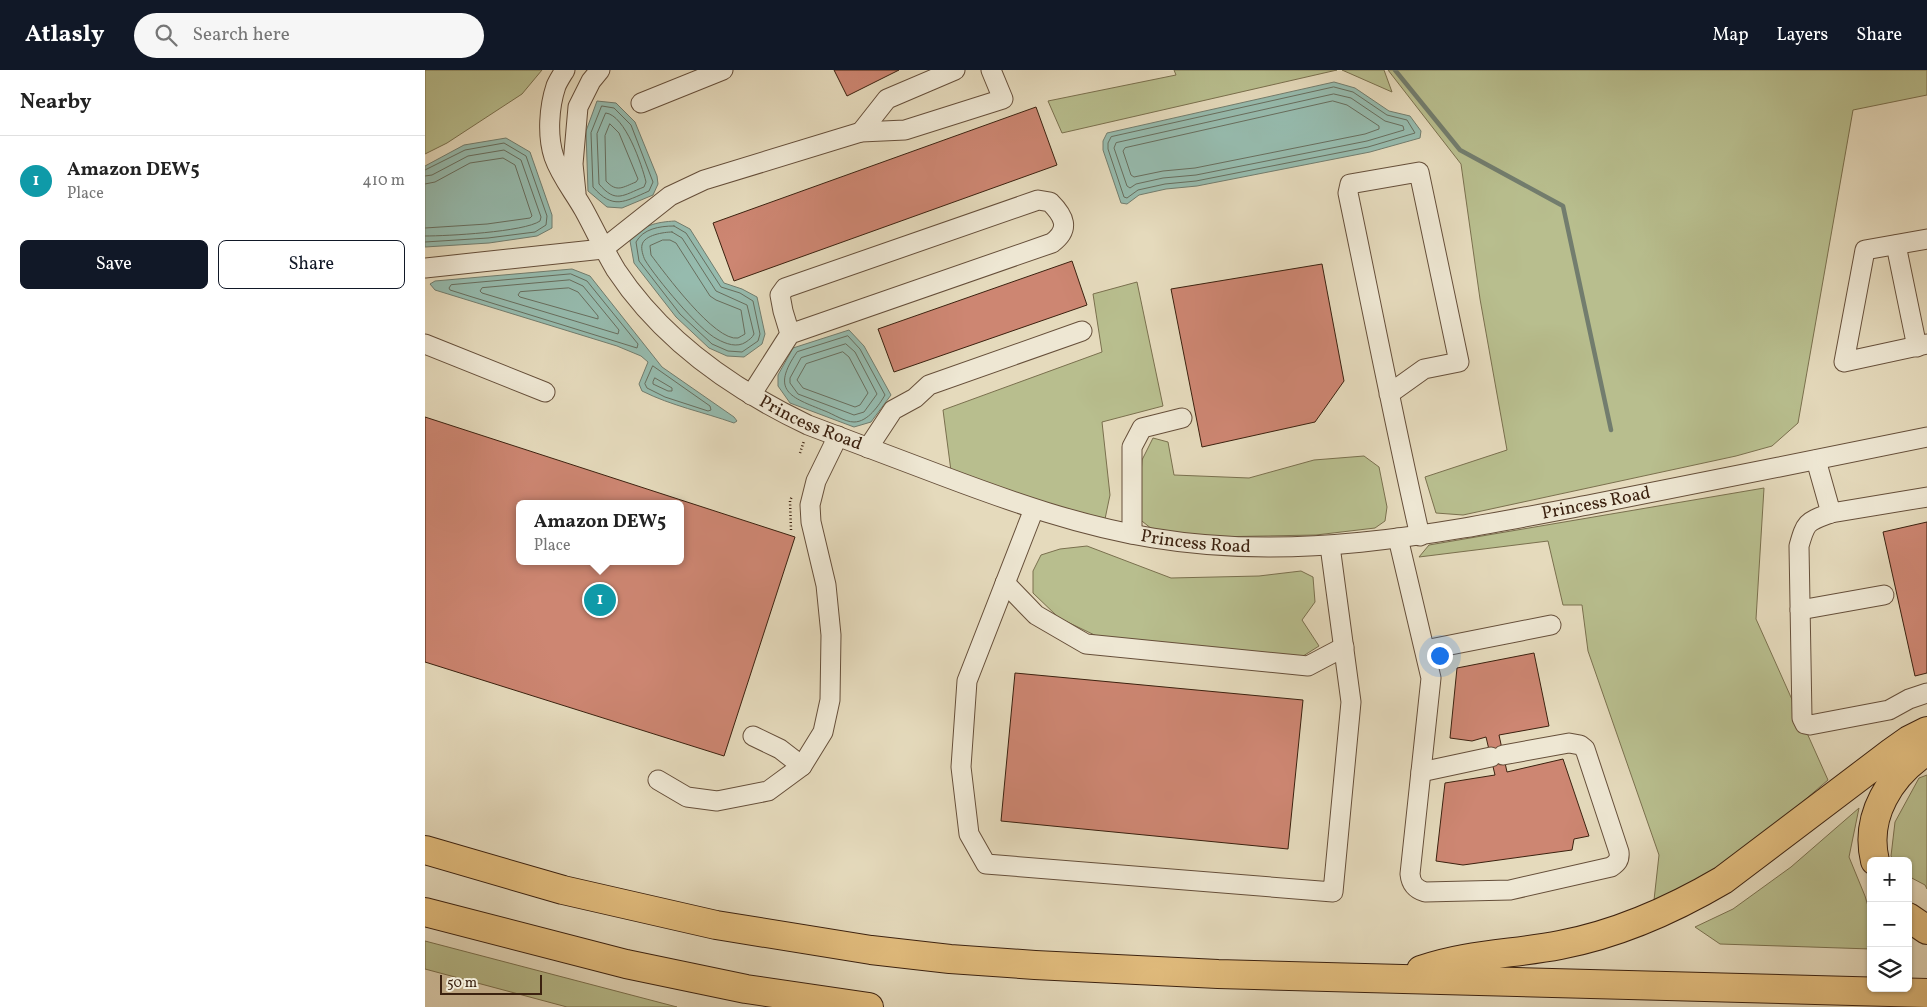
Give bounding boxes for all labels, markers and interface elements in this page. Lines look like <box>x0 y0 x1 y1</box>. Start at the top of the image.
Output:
search box <box>134 13 484 58</box>
text: Atlasly <box>25 18 104 52</box>
icon: search <box>152 21 180 49</box>
text: Search here <box>192 22 290 48</box>
text: Map <box>1712 23 1748 48</box>
text: Layers <box>1776 23 1828 48</box>
text: Share <box>1856 23 1902 48</box>
text: Nearby <box>20 88 91 117</box>
text: Amazon DEW5 <box>67 157 200 183</box>
text: 1 <box>33 170 39 192</box>
text: 410 m <box>362 170 405 192</box>
text: Place <box>67 183 104 205</box>
button: Save <box>20 240 208 289</box>
button: Share <box>218 240 405 289</box>
street label: Princess Road <box>754 389 866 457</box>
street label: Princess Road <box>1539 480 1653 526</box>
popup <box>516 500 684 565</box>
text: Amazon DEW5 <box>534 509 666 535</box>
street label: Princess Road <box>1139 524 1251 560</box>
text: Place <box>534 535 571 557</box>
pin: 1 <box>584 581 616 619</box>
your location <box>1427 643 1453 669</box>
map controls <box>1867 857 1912 992</box>
button: + <box>1867 857 1912 902</box>
button: − <box>1867 902 1912 947</box>
button: layers <box>1867 947 1912 992</box>
scale bar <box>440 972 543 995</box>
text: 50 m <box>447 974 477 993</box>

